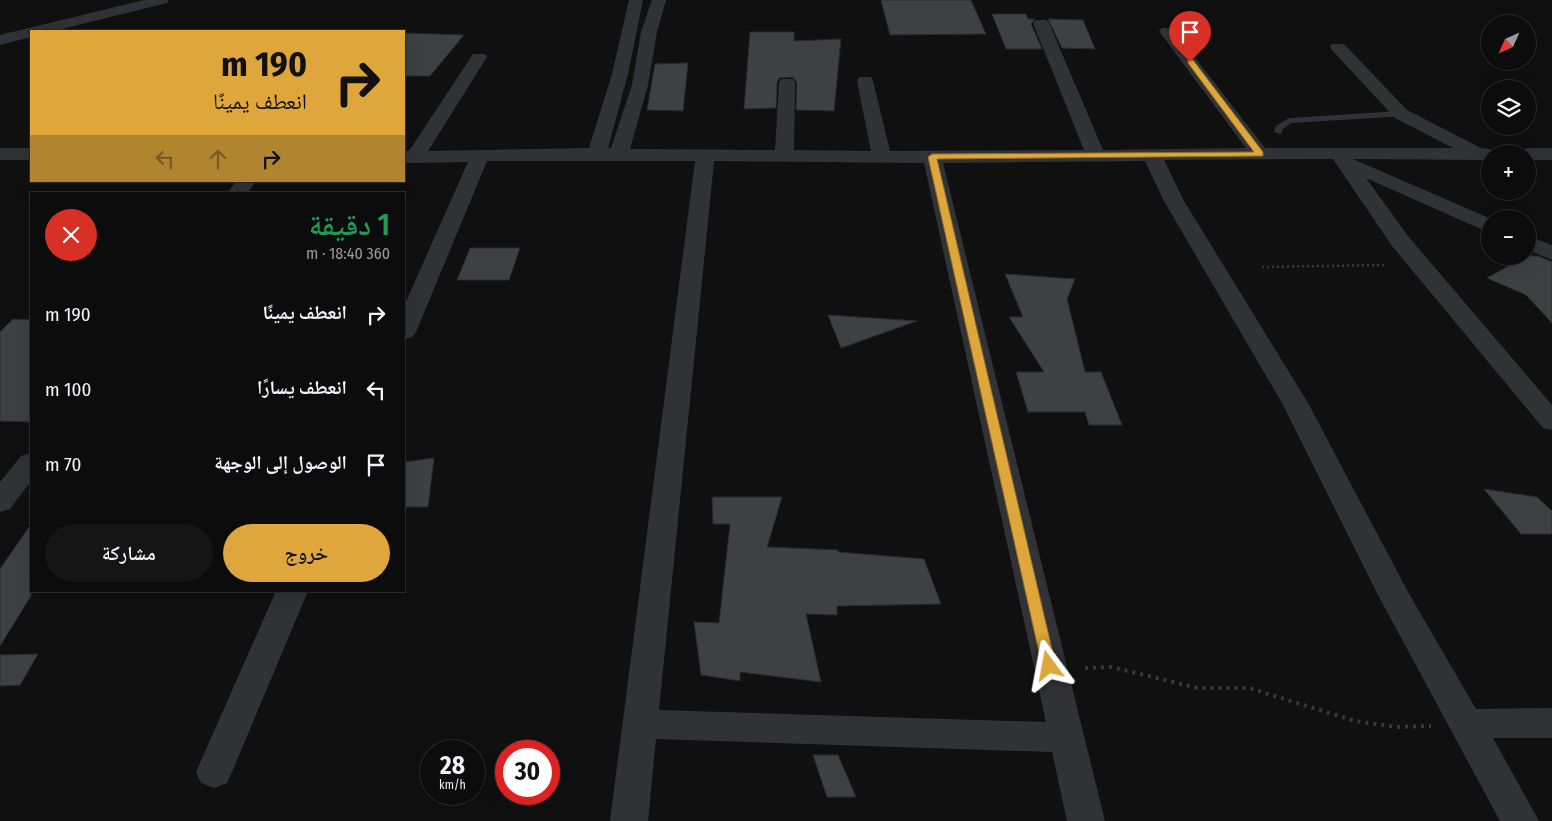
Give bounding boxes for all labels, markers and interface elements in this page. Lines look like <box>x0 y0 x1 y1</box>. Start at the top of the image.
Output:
pin <box>1169 11 1211 62</box>
north arrow <box>1481 15 1536 70</box>
map controls <box>1481 15 1536 265</box>
icon: arrive <box>1176 18 1204 46</box>
text: 190 m <box>221 43 307 85</box>
icon: right <box>325 50 390 115</box>
button: layers <box>1481 80 1536 135</box>
text: انعطف يمينًا <box>213 88 307 115</box>
icon: left <box>151 145 179 173</box>
icon: ahead <box>204 145 232 173</box>
icon: right <box>257 145 285 173</box>
button: + <box>1481 145 1536 200</box>
text: 1 دقيقة <box>309 207 390 243</box>
button: close <box>45 209 97 261</box>
button: − <box>1481 210 1536 265</box>
text: 360 m · 18:40 <box>306 244 390 263</box>
text: انعطف يمينًا <box>262 301 347 324</box>
icon: right <box>362 301 390 329</box>
text: 190 m <box>45 303 91 326</box>
text: انعطف يسارًا <box>257 376 347 399</box>
icon: left <box>362 376 390 404</box>
text: 100 m <box>45 378 91 401</box>
text: الوصول إلى الوجهة <box>214 451 347 474</box>
icon: arrive <box>362 451 390 479</box>
text: 70 m <box>45 453 81 476</box>
button: مشاركة <box>45 524 213 582</box>
button: خروج <box>223 524 390 582</box>
position arrow <box>1022 639 1074 691</box>
speed limit sign: 30 <box>495 740 560 805</box>
text: 28 <box>440 751 465 781</box>
text: km/h <box>439 778 466 792</box>

